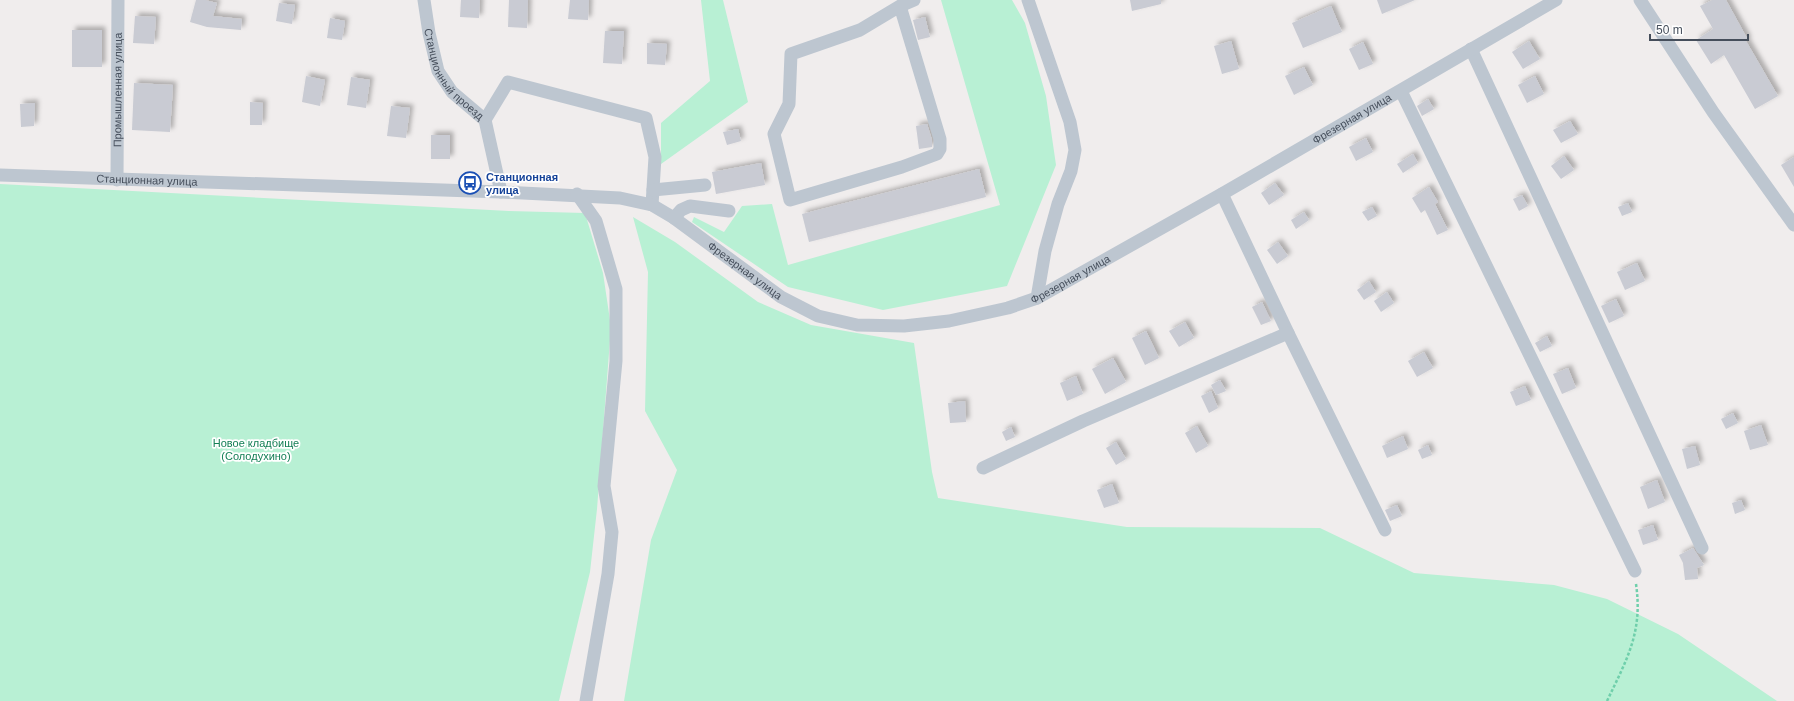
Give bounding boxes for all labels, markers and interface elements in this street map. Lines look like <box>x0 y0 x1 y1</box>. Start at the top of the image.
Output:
scale bar <box>1650 16 1748 42</box>
text: 50 m <box>1656 23 1683 37</box>
street label: Станционный проезд <box>422 28 486 122</box>
street label: Промышленная улица <box>111 32 124 147</box>
street label: Фрезерная улица <box>1310 91 1394 146</box>
bus stop icon: Станционная улица <box>457 170 483 196</box>
place label: Станционная улица <box>486 171 558 196</box>
street label: Станционная улица <box>96 172 199 188</box>
street label: Фрезерная улица <box>706 239 785 302</box>
street label: Фрезерная улица <box>1029 252 1113 306</box>
park label: Новое кладбище (Солодухино) <box>213 437 299 462</box>

